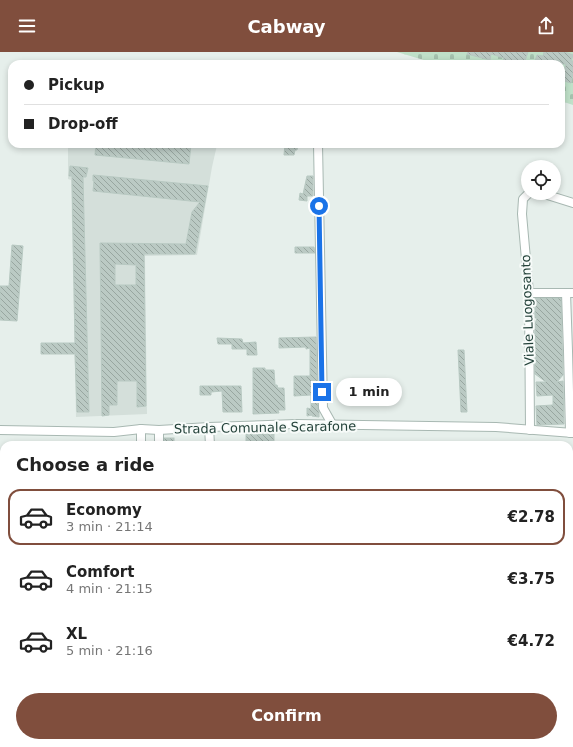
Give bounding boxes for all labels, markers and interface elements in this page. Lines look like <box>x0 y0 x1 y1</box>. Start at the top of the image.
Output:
icon: menu <box>16 15 38 37</box>
icon: share <box>535 15 557 37</box>
text: Cabway <box>247 16 326 37</box>
text: Pickup <box>48 76 104 94</box>
text: Drop-off <box>48 115 118 133</box>
map controls <box>521 160 561 200</box>
button: locate <box>521 160 561 200</box>
route start <box>310 197 328 215</box>
street label: Viale Luogosanto <box>518 254 537 366</box>
callout: 1 min <box>336 378 402 406</box>
route end <box>313 383 331 401</box>
text: 1 min <box>349 384 389 399</box>
street label: Strada Comunale Scarafone <box>174 418 356 437</box>
text: Choose a ride <box>16 454 155 475</box>
icon: car <box>18 499 54 535</box>
text: Economy <box>66 501 142 519</box>
text: €2.78 <box>508 508 555 526</box>
text: 3 min · 21:14 <box>66 519 153 534</box>
icon: car <box>18 561 54 597</box>
text: Comfort <box>66 563 134 581</box>
text: €3.75 <box>508 570 555 588</box>
text: 4 min · 21:15 <box>66 581 153 596</box>
icon: car <box>18 623 54 659</box>
text: XL <box>66 625 87 643</box>
text: €4.72 <box>508 632 555 650</box>
text: 5 min · 21:16 <box>66 643 153 658</box>
button: Confirm <box>16 693 557 739</box>

